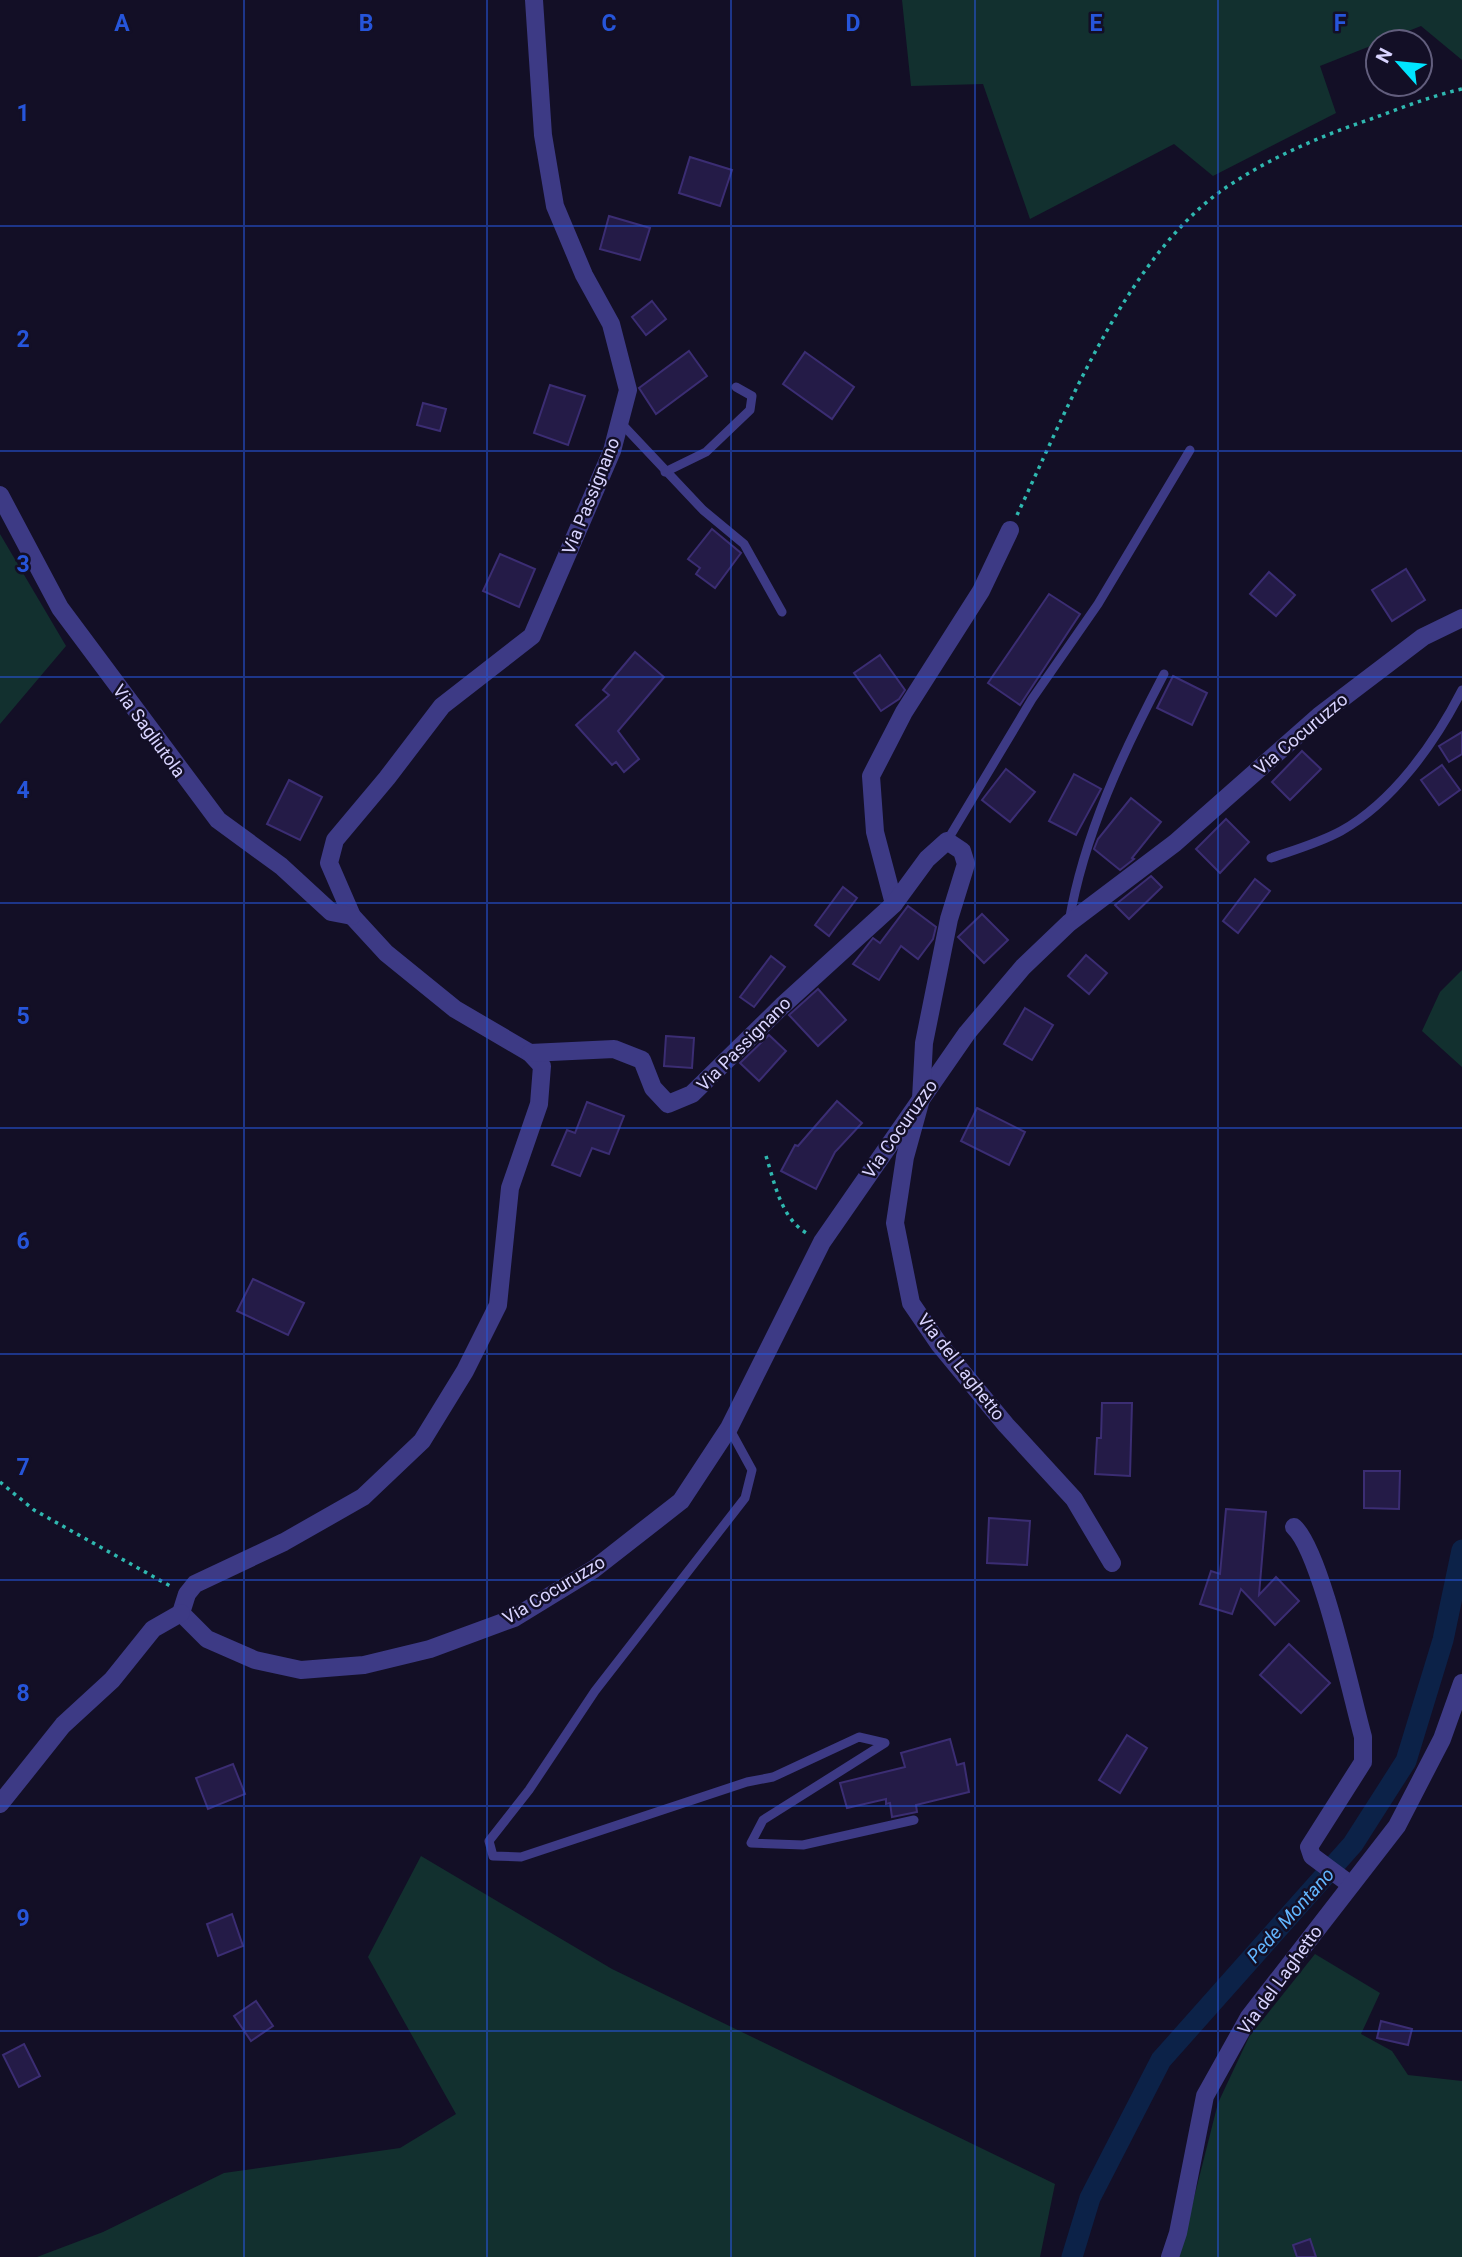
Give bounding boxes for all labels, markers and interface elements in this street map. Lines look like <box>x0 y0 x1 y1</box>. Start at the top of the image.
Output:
text: A <box>114 10 130 37</box>
text: B <box>359 10 373 37</box>
text: C <box>601 10 617 37</box>
text: D <box>846 10 860 37</box>
text: E <box>1090 10 1103 37</box>
text: F <box>1334 10 1347 37</box>
north arrow <box>1364 28 1434 98</box>
text: N <box>1371 44 1398 67</box>
text: 1 <box>16 100 30 127</box>
text: 2 <box>16 326 30 353</box>
street label: Via Passignano <box>558 434 624 557</box>
text: 3 <box>16 551 30 578</box>
street label: Via Sagliutola <box>109 680 190 781</box>
street label: Via Cocuruzzo <box>1250 688 1352 779</box>
text: 4 <box>16 777 30 804</box>
street label: Via Passignano <box>692 992 795 1095</box>
text: 5 <box>16 1003 30 1030</box>
street label: Via Cocuruzzo <box>858 1075 941 1182</box>
text: 6 <box>16 1228 30 1255</box>
street label: Via del Laghetto <box>913 1309 1010 1424</box>
text: 7 <box>16 1454 30 1481</box>
street label: Via Cocuruzzo <box>499 1551 609 1628</box>
text: 8 <box>16 1680 30 1707</box>
water label: Pede Montano <box>1242 1863 1339 1967</box>
text: 9 <box>16 1905 30 1932</box>
street label: Via del Laghetto <box>1233 1921 1326 2038</box>

